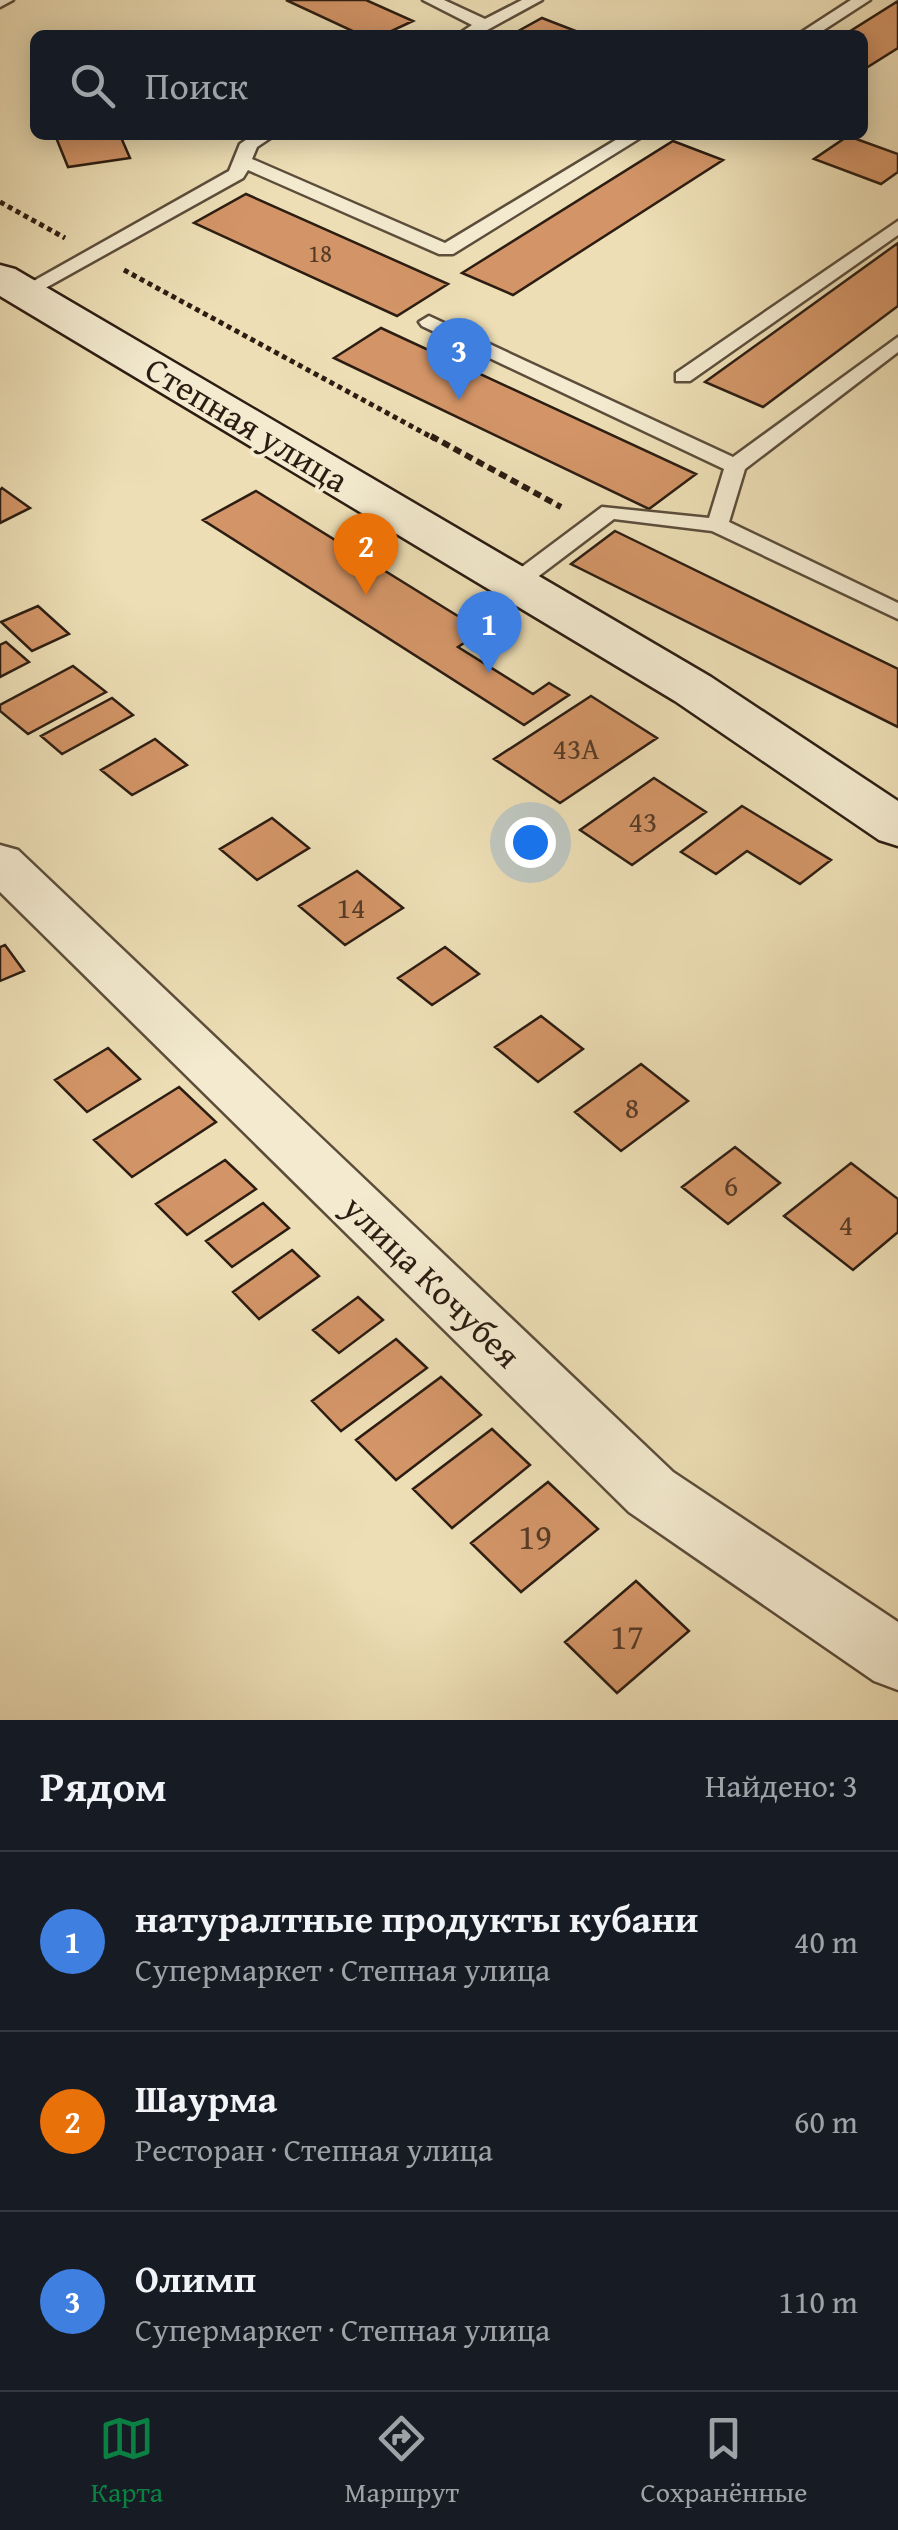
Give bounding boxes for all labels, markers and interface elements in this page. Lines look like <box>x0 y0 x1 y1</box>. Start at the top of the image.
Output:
search box <box>30 30 868 140</box>
text: Поиск <box>145 57 248 113</box>
icon: search <box>65 58 120 113</box>
house number: 18 <box>308 235 332 271</box>
pin: 3 <box>426 318 492 400</box>
street label: Степная улица <box>136 343 359 505</box>
pin: 2 <box>334 512 398 595</box>
pin: 1 <box>456 590 522 673</box>
house number: 43А <box>552 726 600 770</box>
house number: 43 <box>629 799 657 843</box>
your location <box>505 817 556 868</box>
house number: 14 <box>337 885 365 929</box>
house number: 8 <box>625 1085 639 1129</box>
house number: 6 <box>724 1163 738 1207</box>
street label: улица Кочубея <box>331 1182 532 1379</box>
house number: 4 <box>839 1202 853 1246</box>
house number: 19 <box>518 1511 552 1562</box>
house number: 17 <box>610 1611 644 1662</box>
text: Рядом <box>40 1755 167 1816</box>
text: Найдено: 3 <box>705 1762 858 1809</box>
text: натуралтные продукты кубани <box>135 1890 698 1946</box>
text: 1 <box>64 1918 81 1965</box>
text: 40 m <box>794 1918 858 1965</box>
text: Супермаркет · Степная улица <box>135 1946 550 1993</box>
text: Шаурма <box>135 2070 277 2126</box>
text: 2 <box>64 2098 81 2145</box>
text: 60 m <box>794 2098 858 2145</box>
text: Ресторан · Степная улица <box>135 2126 493 2173</box>
text: Олимп <box>135 2250 256 2306</box>
text: 3 <box>64 2278 81 2325</box>
text: 110 m <box>779 2278 858 2325</box>
text: Супермаркет · Степная улица <box>135 2306 550 2353</box>
tab: Карта <box>91 2411 163 2512</box>
tab: Маршрут <box>345 2411 459 2512</box>
tab: Сохранённые <box>640 2411 807 2512</box>

